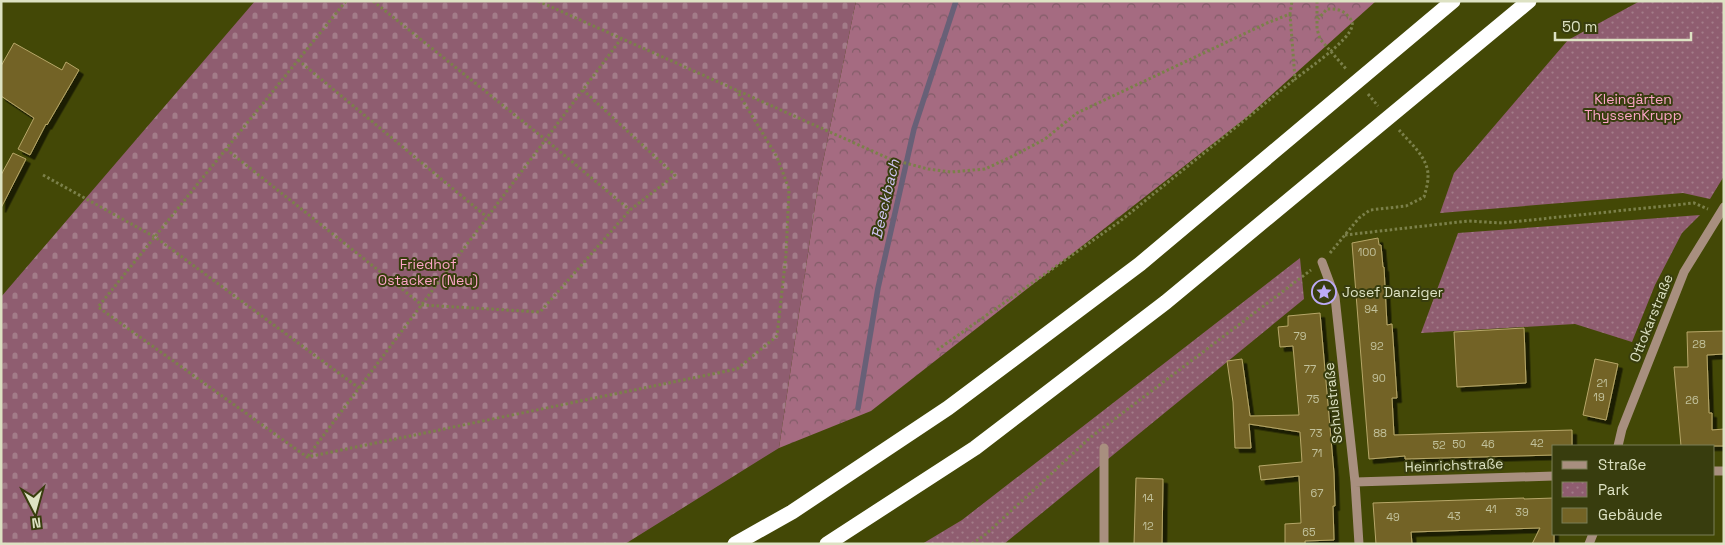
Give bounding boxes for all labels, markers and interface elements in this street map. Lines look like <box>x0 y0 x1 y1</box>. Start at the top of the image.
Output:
scale bar <box>1555 10 1691 42</box>
text: 50 m <box>1562 17 1597 36</box>
park label: Kleingärten ThyssenKrupp <box>1584 90 1682 124</box>
water label: Beeckbach <box>867 157 904 241</box>
house number: 100 <box>1358 245 1376 259</box>
park label: Friedhof Ostacker (Neu) <box>378 255 478 289</box>
street label: Ottokarstraße <box>1625 271 1677 365</box>
place icon: Josef Danziger <box>1311 279 1337 305</box>
place label: Josef Danziger <box>1342 283 1443 301</box>
house number: 94 <box>1364 302 1378 316</box>
house number: 79 <box>1294 329 1307 343</box>
house number: 28 <box>1692 337 1706 351</box>
house number: 92 <box>1370 339 1384 353</box>
house number: 77 <box>1304 362 1316 376</box>
street label: Schulstraße <box>1320 362 1346 444</box>
house number: 90 <box>1372 371 1386 385</box>
house number: 21 <box>1596 376 1608 390</box>
house number: 19 <box>1593 390 1605 404</box>
house number: 75 <box>1307 392 1320 406</box>
house number: 26 <box>1685 393 1699 407</box>
house number: 73 <box>1310 426 1323 440</box>
house number: 88 <box>1373 426 1387 440</box>
house number: 42 <box>1530 436 1544 450</box>
house number: 50 <box>1452 437 1466 451</box>
house number: 46 <box>1481 437 1495 451</box>
house number: 52 <box>1432 438 1446 452</box>
legend <box>1552 445 1715 535</box>
house number: 71 <box>1312 446 1322 460</box>
street label: Heinrichstraße <box>1404 454 1504 476</box>
text: Straße <box>1598 455 1647 474</box>
text: Park <box>1598 480 1629 499</box>
north arrow <box>10 485 60 535</box>
house number: 67 <box>1311 486 1323 500</box>
house number: 14 <box>1142 491 1154 505</box>
house number: 41 <box>1485 502 1497 516</box>
house number: 39 <box>1515 505 1529 519</box>
text: Gebäude <box>1598 505 1663 524</box>
house number: 43 <box>1447 509 1461 523</box>
house number: 49 <box>1386 510 1400 524</box>
text: N <box>31 513 42 532</box>
house number: 12 <box>1142 519 1154 533</box>
house number: 65 <box>1302 525 1316 539</box>

